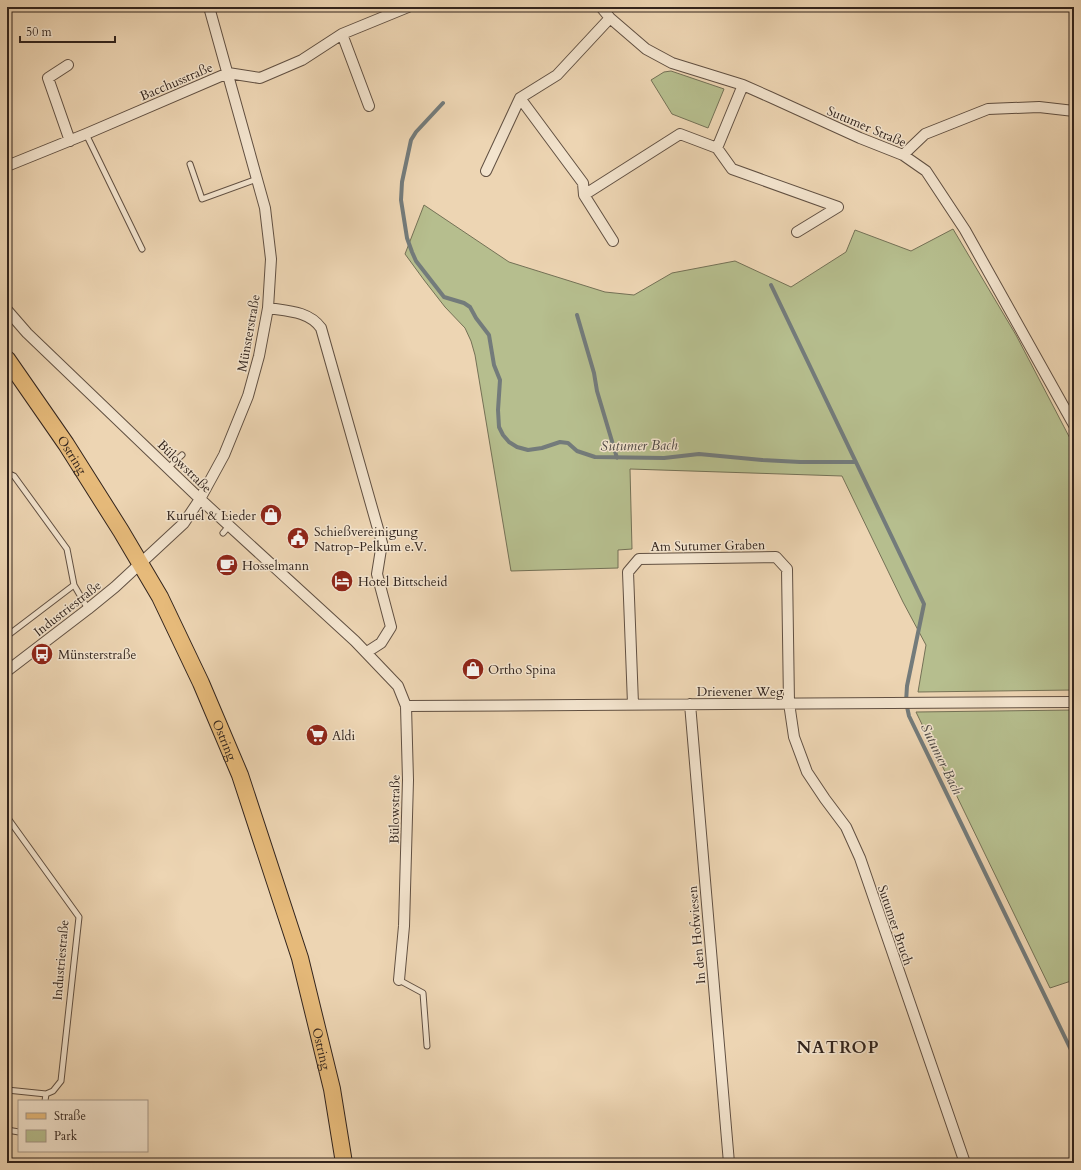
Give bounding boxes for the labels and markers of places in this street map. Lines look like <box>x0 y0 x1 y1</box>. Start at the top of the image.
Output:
shop icon: Kuruel & Lieder <box>258 502 284 528</box>
place label: Kuruel & Lieder <box>166 507 256 525</box>
place label: Schießvereinigung Natrop-Pelkum e.V. <box>314 523 427 556</box>
public building icon: Schießvereinigung Natrop-Pelkum e.V. <box>285 525 311 551</box>
cafe icon: Hosselmann <box>214 552 240 578</box>
place label: Hosselmann <box>242 557 310 575</box>
hotel icon: Hotel Bittscheid <box>329 568 355 594</box>
place label: Hotel Bittscheid <box>358 573 447 591</box>
bus stop icon: Münsterstraße <box>29 641 55 667</box>
place label: Münsterstraße <box>58 646 136 664</box>
shop icon: Ortho Spina <box>460 656 486 682</box>
place label: Ortho Spina <box>488 661 556 679</box>
supermarket icon: Aldi <box>304 722 330 748</box>
place label: Aldi <box>332 727 355 745</box>

